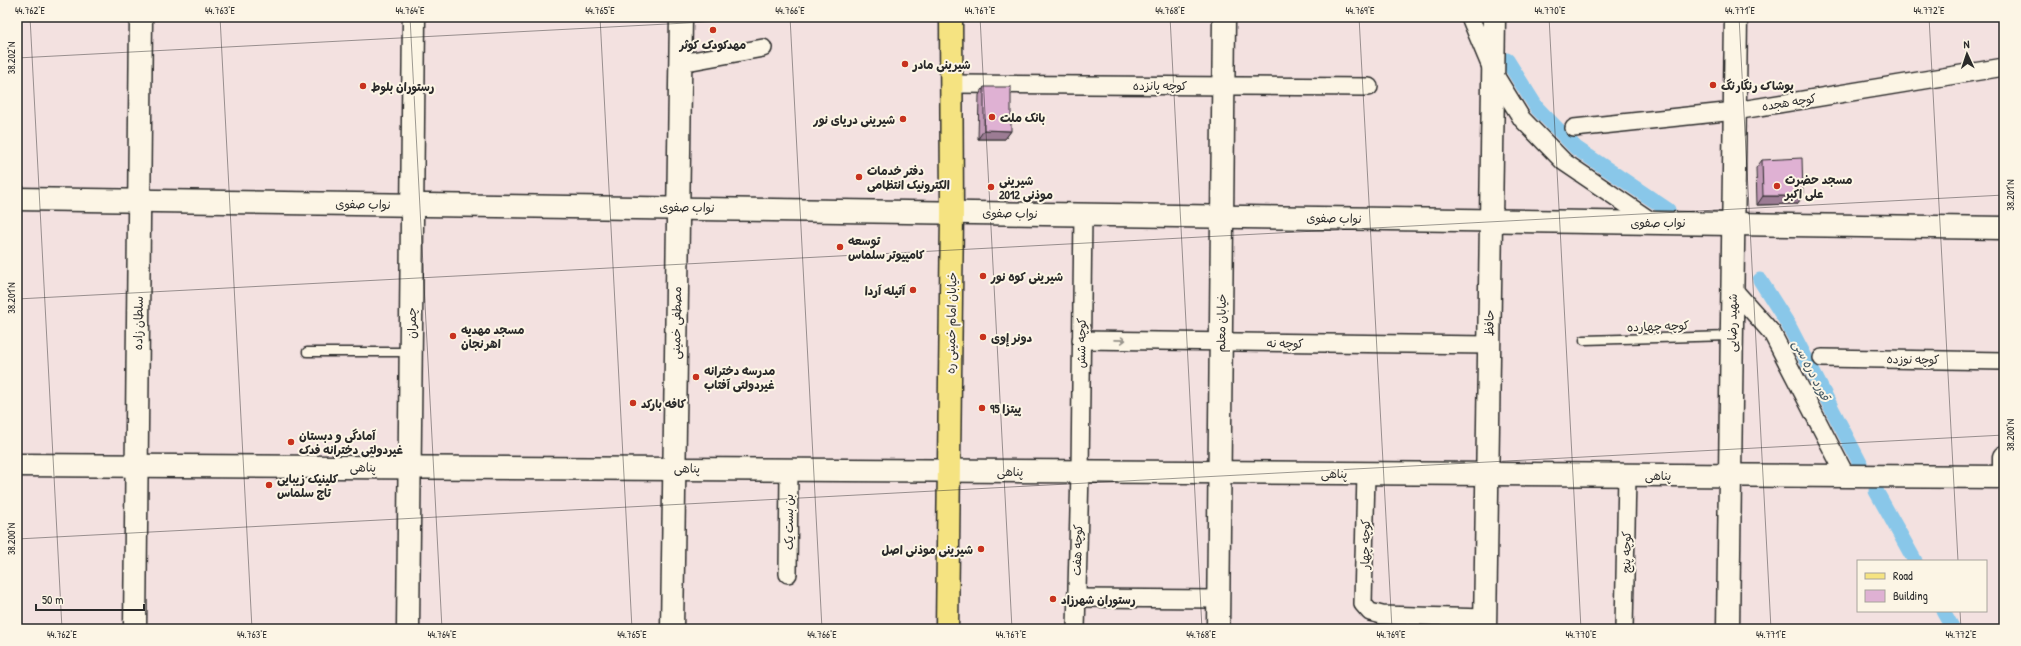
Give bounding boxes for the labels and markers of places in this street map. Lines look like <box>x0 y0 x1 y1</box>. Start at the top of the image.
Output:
marker: مهدکودک کوثر <box>708 25 718 35</box>
place label: مهدکودک کوثر <box>679 36 746 53</box>
place label: شیرینی مادر <box>912 56 971 73</box>
marker: شیرینی مادر <box>900 59 910 69</box>
place label: پوشاک رنگارنگ <box>1721 77 1794 94</box>
place label: رستوران بلوط <box>371 78 435 95</box>
marker: پوشاک رنگارنگ <box>1708 80 1718 90</box>
marker: رستوران بلوط <box>358 81 368 91</box>
place label: بانک ملت <box>1000 109 1045 126</box>
place label: شیرینی دریای نور <box>813 111 895 128</box>
marker: بانک ملت <box>987 112 997 122</box>
marker: شیرینی دریای نور <box>898 114 908 124</box>
place label: دفتر خدمات الکترونیک انتظامی <box>867 162 950 193</box>
place label: مسجد حضرت علی اکبر <box>1784 171 1853 202</box>
marker: دفتر خدمات الکترونیک انتظامی <box>854 172 864 182</box>
place label: شیرینی موذنی 2012 <box>999 172 1053 203</box>
marker: مسجد حضرت علی اکبر <box>1772 181 1782 191</box>
marker: شیرینی موذنی 2012 <box>986 182 996 192</box>
place label: توسعه کامپیوتر سلماس <box>848 232 925 263</box>
marker: توسعه کامپیوتر سلماس <box>835 242 845 252</box>
place label: شیرینی کوه نور <box>990 268 1063 285</box>
marker: شیرینی کوه نور <box>978 271 988 281</box>
place label: آتیله آردا <box>865 282 906 299</box>
marker: آتیله آردا <box>908 285 918 295</box>
place label: مسجد مهدیه اهرنجان <box>461 321 524 352</box>
place label: دونر إوی <box>991 329 1033 347</box>
marker: مسجد مهدیه اهرنجان <box>448 331 458 341</box>
marker: دونر إوی <box>978 332 988 342</box>
place label: مدرسه دخترانه غیردولتی آفتاب <box>704 362 775 393</box>
marker: مدرسه دخترانه غیردولتی آفتاب <box>691 372 701 382</box>
place label: کافه بارکد <box>641 395 687 412</box>
marker: کافه بارکد <box>628 398 638 408</box>
place label: پیتزا 95 <box>990 400 1022 417</box>
marker: پیتزا 95 <box>977 403 987 413</box>
place label: آمادگی و دبستان غیردولتی دخترانه فدک <box>299 427 403 458</box>
marker: آمادگی و دبستان غیردولتی دخترانه فدک <box>286 437 296 447</box>
place label: کلینیک زیبایی تاج سلماس <box>277 470 339 501</box>
marker: کلینیک زیبایی تاج سلماس <box>264 480 274 490</box>
place label: شیرینی موذنی اصل <box>882 541 973 558</box>
marker: شیرینی موذنی اصل <box>976 544 986 554</box>
place label: رستوران شهرزاد <box>1061 591 1136 608</box>
marker: رستوران شهرزاد <box>1048 594 1058 604</box>

